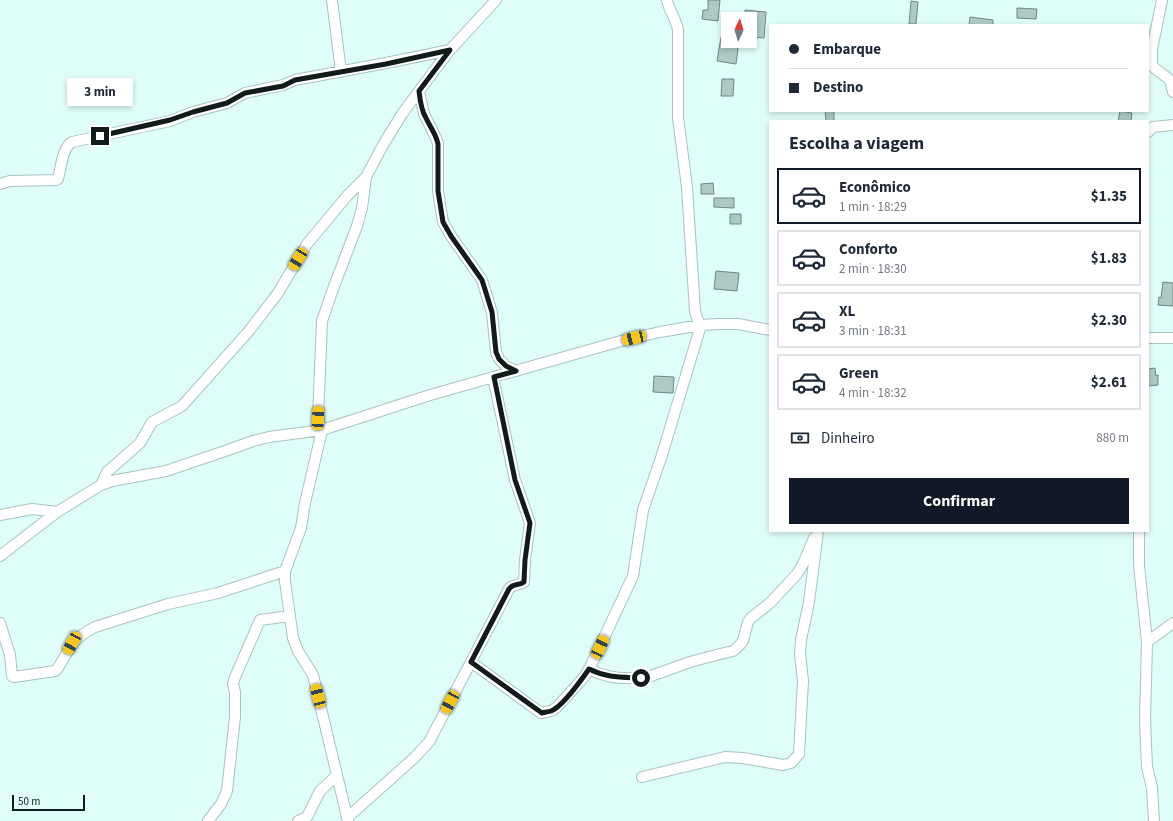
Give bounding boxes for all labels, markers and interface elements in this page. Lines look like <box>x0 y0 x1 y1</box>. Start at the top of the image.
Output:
north arrow <box>721 12 757 48</box>
map controls <box>721 12 757 48</box>
text: Embarque <box>813 39 881 60</box>
text: Destino <box>813 77 863 98</box>
callout: 3 min <box>67 78 133 106</box>
text: 3 min <box>84 83 116 101</box>
route end <box>91 127 109 145</box>
text: Escolha a viagem <box>789 131 924 156</box>
text: Econômico <box>839 177 911 198</box>
icon: car <box>791 178 827 214</box>
text: $1.35 <box>1091 186 1127 207</box>
text: 1 min · 18:29 <box>839 198 907 216</box>
text: Conforto <box>839 239 898 260</box>
icon: car <box>791 240 827 276</box>
car <box>287 246 309 272</box>
text: $1.83 <box>1091 248 1127 269</box>
text: 2 min · 18:30 <box>839 260 907 278</box>
text: XL <box>839 301 855 322</box>
icon: car <box>791 302 827 338</box>
text: $2.30 <box>1091 310 1127 331</box>
text: 3 min · 18:31 <box>839 322 907 340</box>
car <box>621 329 647 347</box>
text: Green <box>839 363 879 384</box>
icon: car <box>791 364 827 400</box>
text: $2.61 <box>1091 372 1127 393</box>
text: 4 min · 18:32 <box>839 384 907 402</box>
car <box>312 406 324 430</box>
icon: cash <box>789 427 811 449</box>
text: Dinheiro <box>821 428 875 449</box>
text: 880 m <box>1096 429 1129 447</box>
button: Confirmar <box>789 478 1129 524</box>
car <box>61 630 83 656</box>
car <box>589 634 611 660</box>
route start <box>632 669 650 687</box>
car <box>309 683 327 709</box>
car <box>439 689 461 715</box>
scale bar <box>12 793 85 812</box>
text: 50 m <box>18 794 40 809</box>

